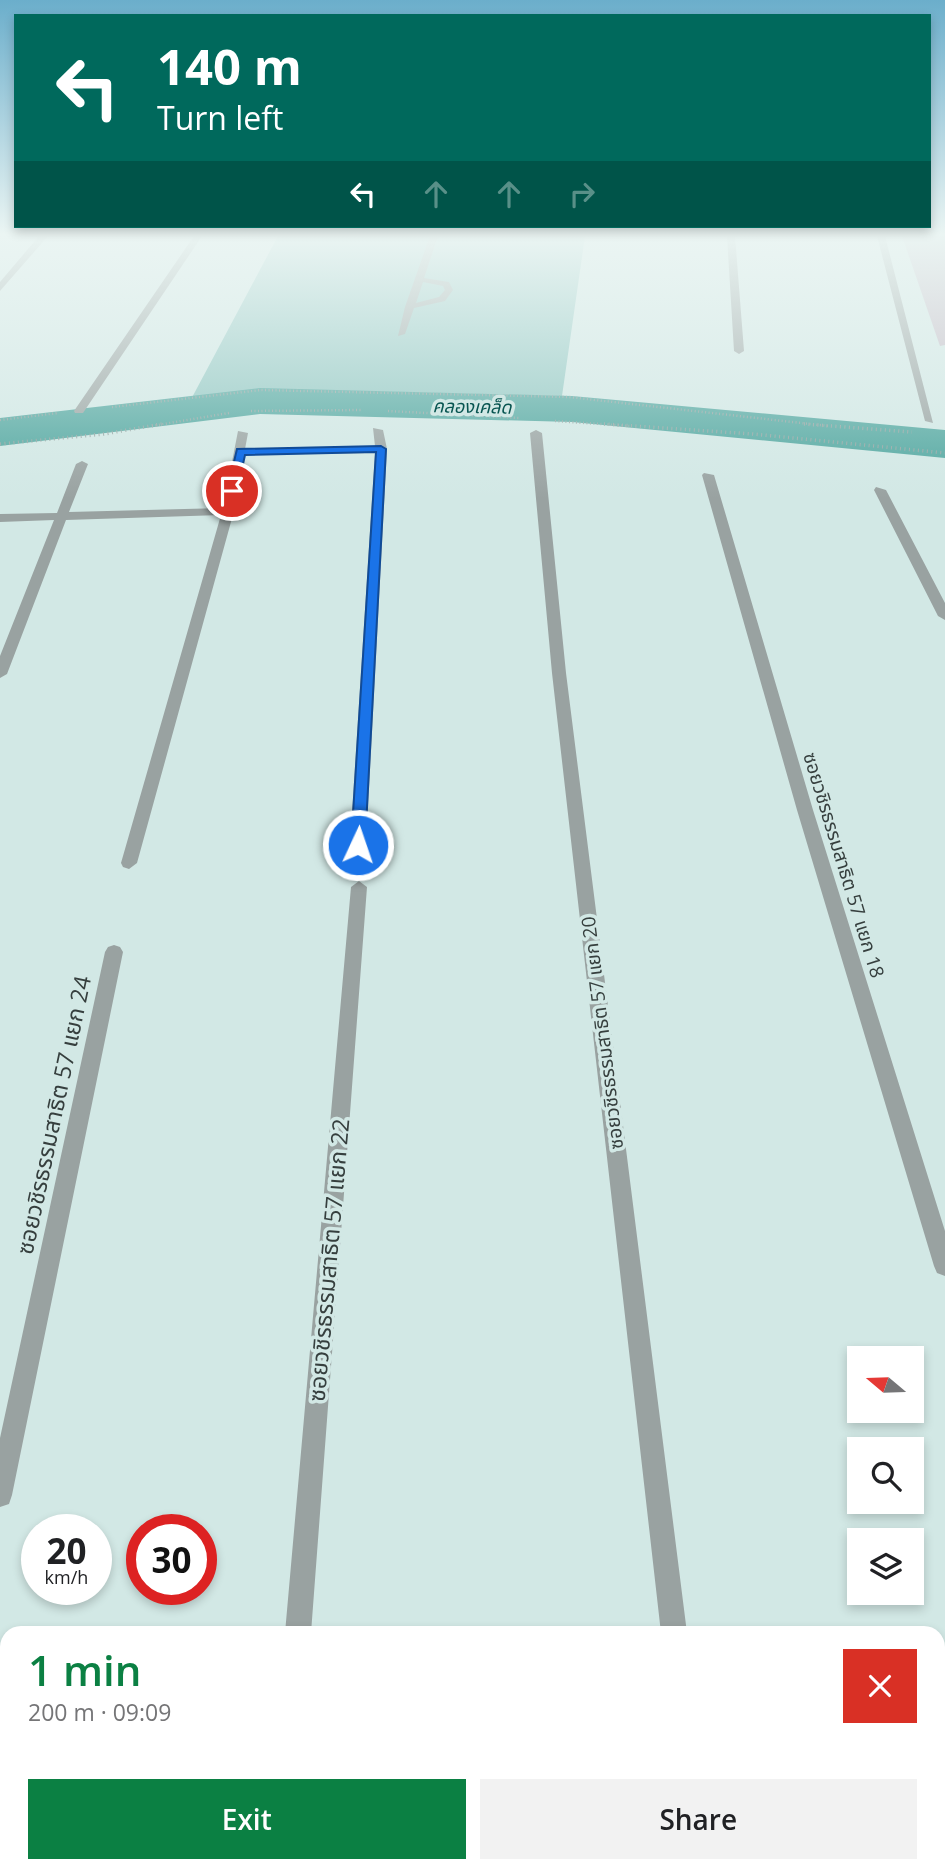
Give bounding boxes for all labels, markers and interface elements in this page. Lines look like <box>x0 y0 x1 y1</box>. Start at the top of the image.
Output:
text: 140 m <box>157 33 302 99</box>
icon: left <box>42 42 133 133</box>
text: Turn left <box>157 96 283 139</box>
icon: left <box>344 175 382 213</box>
icon: ahead <box>417 175 455 213</box>
icon: ahead <box>490 175 528 213</box>
icon: right <box>563 175 601 213</box>
water label: คลองเคล็ด <box>432 393 513 419</box>
pin <box>202 461 262 521</box>
icon: arrive <box>213 472 251 510</box>
street label: ซอยวชิรธรรมสาธิต 57 แยก 18 <box>797 749 891 981</box>
position arrow <box>321 808 395 882</box>
street label: ซอยวชิรธรรมสาธิต 57 แยก 20 <box>575 915 629 1151</box>
street label: ซอยวชิรธรรมสาธิต 57 แยก 24 <box>8 973 98 1257</box>
street label: ซอยวชิรธรรมสาธิต 57 แยก 22 <box>300 1117 356 1403</box>
north arrow <box>847 1346 924 1423</box>
map controls <box>847 1346 924 1605</box>
button: search <box>847 1437 924 1514</box>
speed limit sign: 30 <box>126 1514 217 1605</box>
text: 20 <box>46 1527 87 1574</box>
button: layers <box>847 1528 924 1605</box>
text: km/h <box>45 1565 88 1589</box>
text: 1 min <box>28 1641 141 1698</box>
button: close <box>843 1649 917 1723</box>
text: 200 m · 09:09 <box>28 1696 171 1728</box>
button: Exit <box>28 1779 466 1859</box>
button: Share <box>480 1779 917 1859</box>

